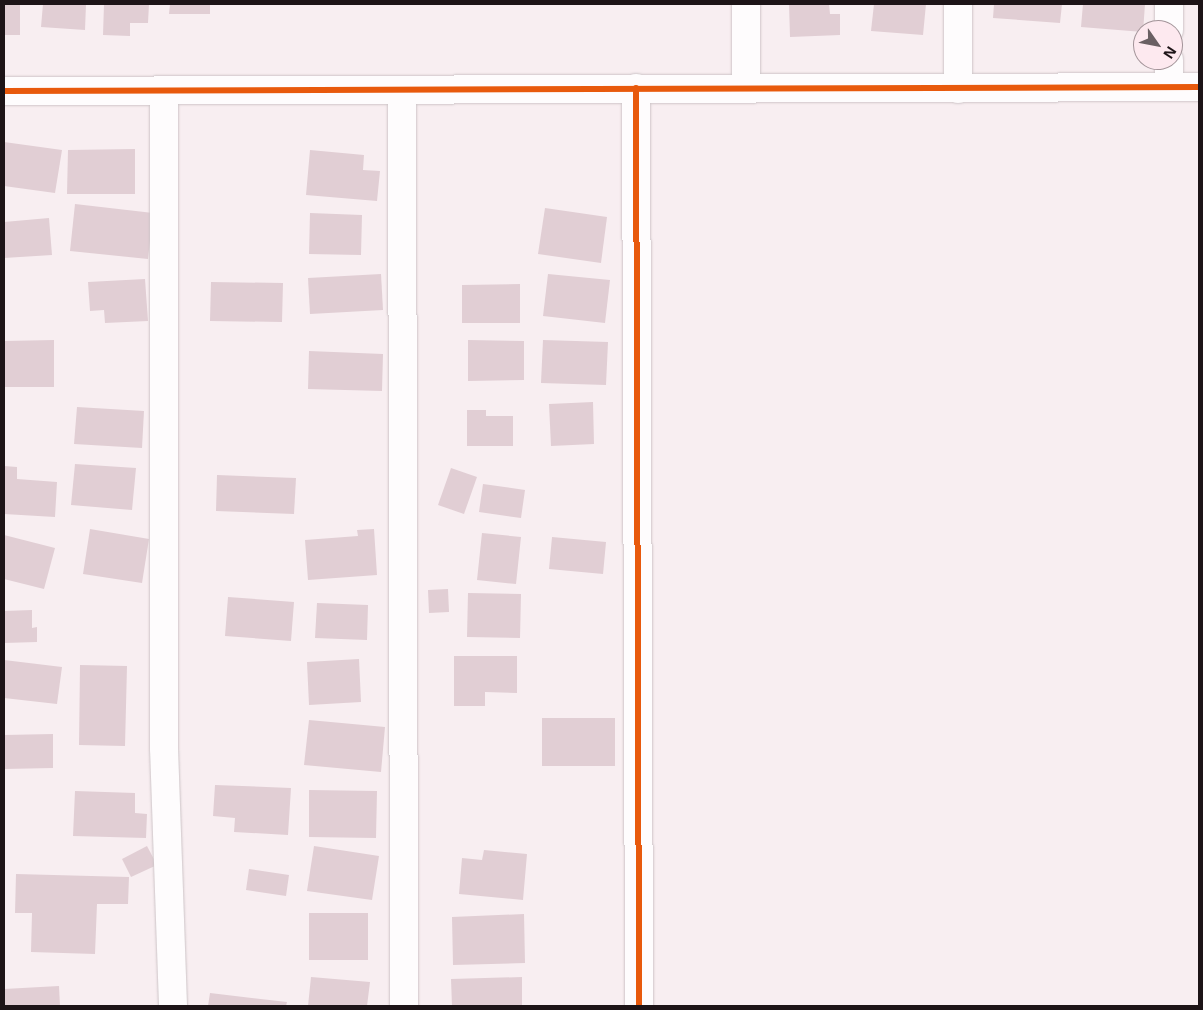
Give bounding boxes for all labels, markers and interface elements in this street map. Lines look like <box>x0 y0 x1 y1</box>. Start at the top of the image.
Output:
north arrow <box>1133 20 1183 70</box>
text: N <box>1159 43 1181 63</box>

